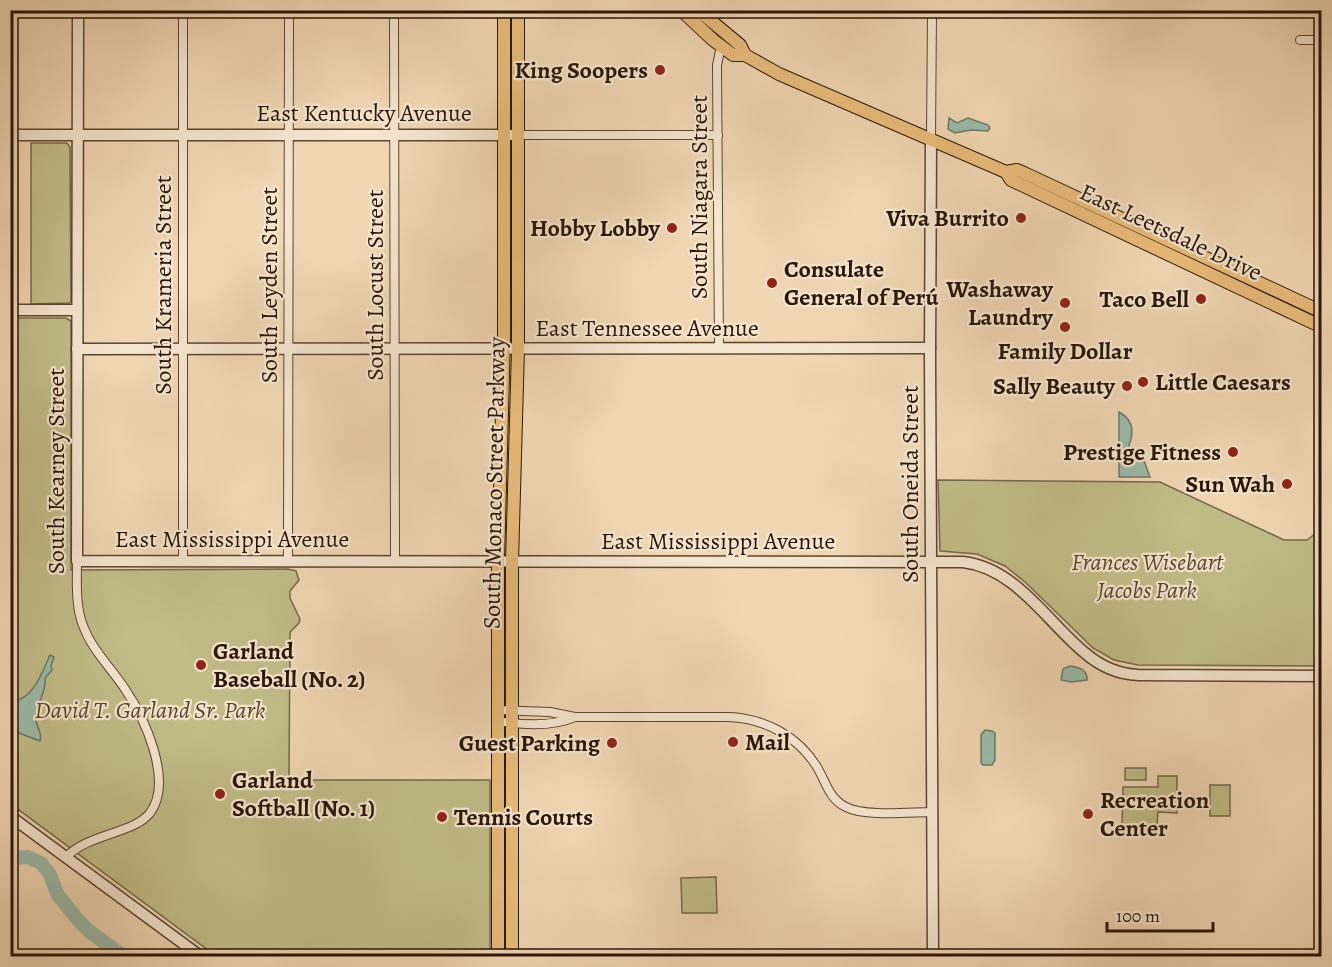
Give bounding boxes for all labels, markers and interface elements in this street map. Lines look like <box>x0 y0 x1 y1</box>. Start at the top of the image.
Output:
place label: King Soopers <box>514 54 648 86</box>
marker: King Soopers <box>653 63 667 77</box>
street label: South Niagara Street <box>683 95 715 299</box>
street label: East Kentucky Avenue <box>256 97 472 129</box>
street label: South Krameria Street <box>147 175 179 395</box>
street label: East Leetsdale Drive <box>1075 176 1267 288</box>
street label: South Leyden Street <box>253 187 285 383</box>
street label: South Locust Street <box>359 189 391 381</box>
place label: Viva Burrito <box>885 202 1009 234</box>
marker: Viva Burrito <box>1014 211 1028 225</box>
place label: Hobby Lobby <box>530 212 661 244</box>
marker: Hobby Lobby <box>665 221 679 235</box>
place label: Consulate General of Perú <box>784 253 939 313</box>
place label: Washaway Laundry <box>945 273 1054 333</box>
marker: Consulate General of Perú <box>765 276 779 290</box>
place label: Taco Bell <box>1100 283 1190 315</box>
marker: Taco Bell <box>1194 292 1208 306</box>
marker: Washaway Laundry <box>1058 296 1072 310</box>
street label: East Tennessee Avenue <box>535 312 759 344</box>
marker: Family Dollar <box>1058 320 1072 334</box>
place label: Family Dollar <box>997 335 1133 367</box>
street label: South Monaco Street Parkway <box>475 336 513 629</box>
place label: Little Caesars <box>1155 366 1291 398</box>
street label: South Kearney Street <box>40 368 72 574</box>
place label: Sally Beauty <box>993 370 1116 402</box>
marker: Little Caesars <box>1136 375 1150 389</box>
marker: Sally Beauty <box>1120 379 1134 393</box>
street label: South Oneida Street <box>894 385 926 583</box>
place label: Prestige Fitness <box>1063 436 1221 468</box>
marker: Prestige Fitness <box>1226 445 1240 459</box>
place label: Sun Wah <box>1185 468 1275 500</box>
marker: Sun Wah <box>1280 477 1294 491</box>
street label: East Mississippi Avenue <box>115 523 349 555</box>
street label: East Mississippi Avenue <box>601 525 835 557</box>
park label: Frances Wisebart Jacobs Park <box>1071 546 1224 606</box>
place label: Garland Baseball (No. 2) <box>213 635 366 695</box>
marker: Garland Baseball (No. 2) <box>194 658 208 672</box>
park label: David T. Garland Sr. Park <box>35 694 266 726</box>
place label: Mail <box>745 726 791 758</box>
place label: Guest Parking <box>459 727 601 759</box>
marker: Mail <box>726 735 740 749</box>
marker: Guest Parking <box>605 736 619 750</box>
place label: Garland Softball (No. 1) <box>232 764 375 824</box>
place label: Recreation Center <box>1100 784 1210 844</box>
marker: Garland Softball (No. 1) <box>213 787 227 801</box>
place label: Tennis Courts <box>454 801 593 833</box>
marker: Recreation Center <box>1081 807 1095 821</box>
marker: Tennis Courts <box>435 810 449 824</box>
scale bar <box>1107 895 1214 933</box>
text: 100 m <box>1116 904 1160 928</box>

